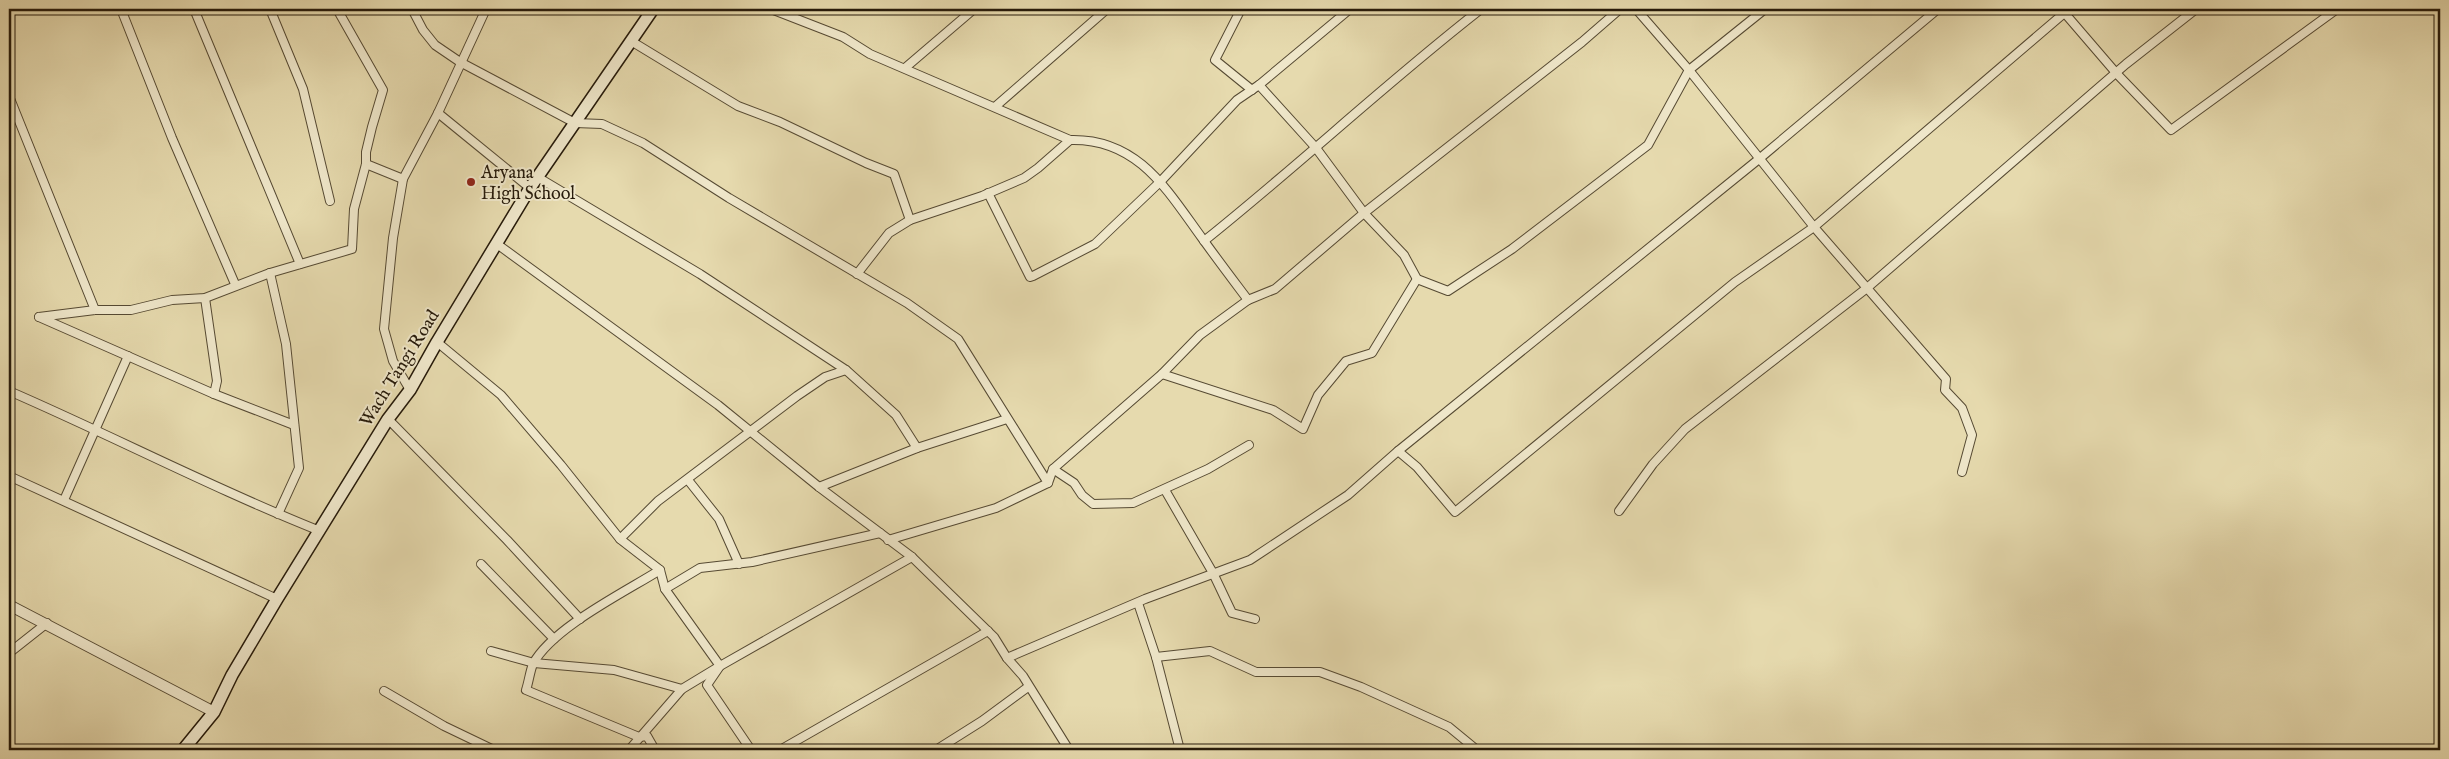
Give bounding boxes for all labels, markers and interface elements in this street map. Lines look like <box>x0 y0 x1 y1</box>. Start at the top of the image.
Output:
place label: Aryana High School <box>480 162 575 206</box>
marker: Aryana High School <box>465 176 477 188</box>
street label: Wach Tangi Road <box>355 306 446 431</box>

